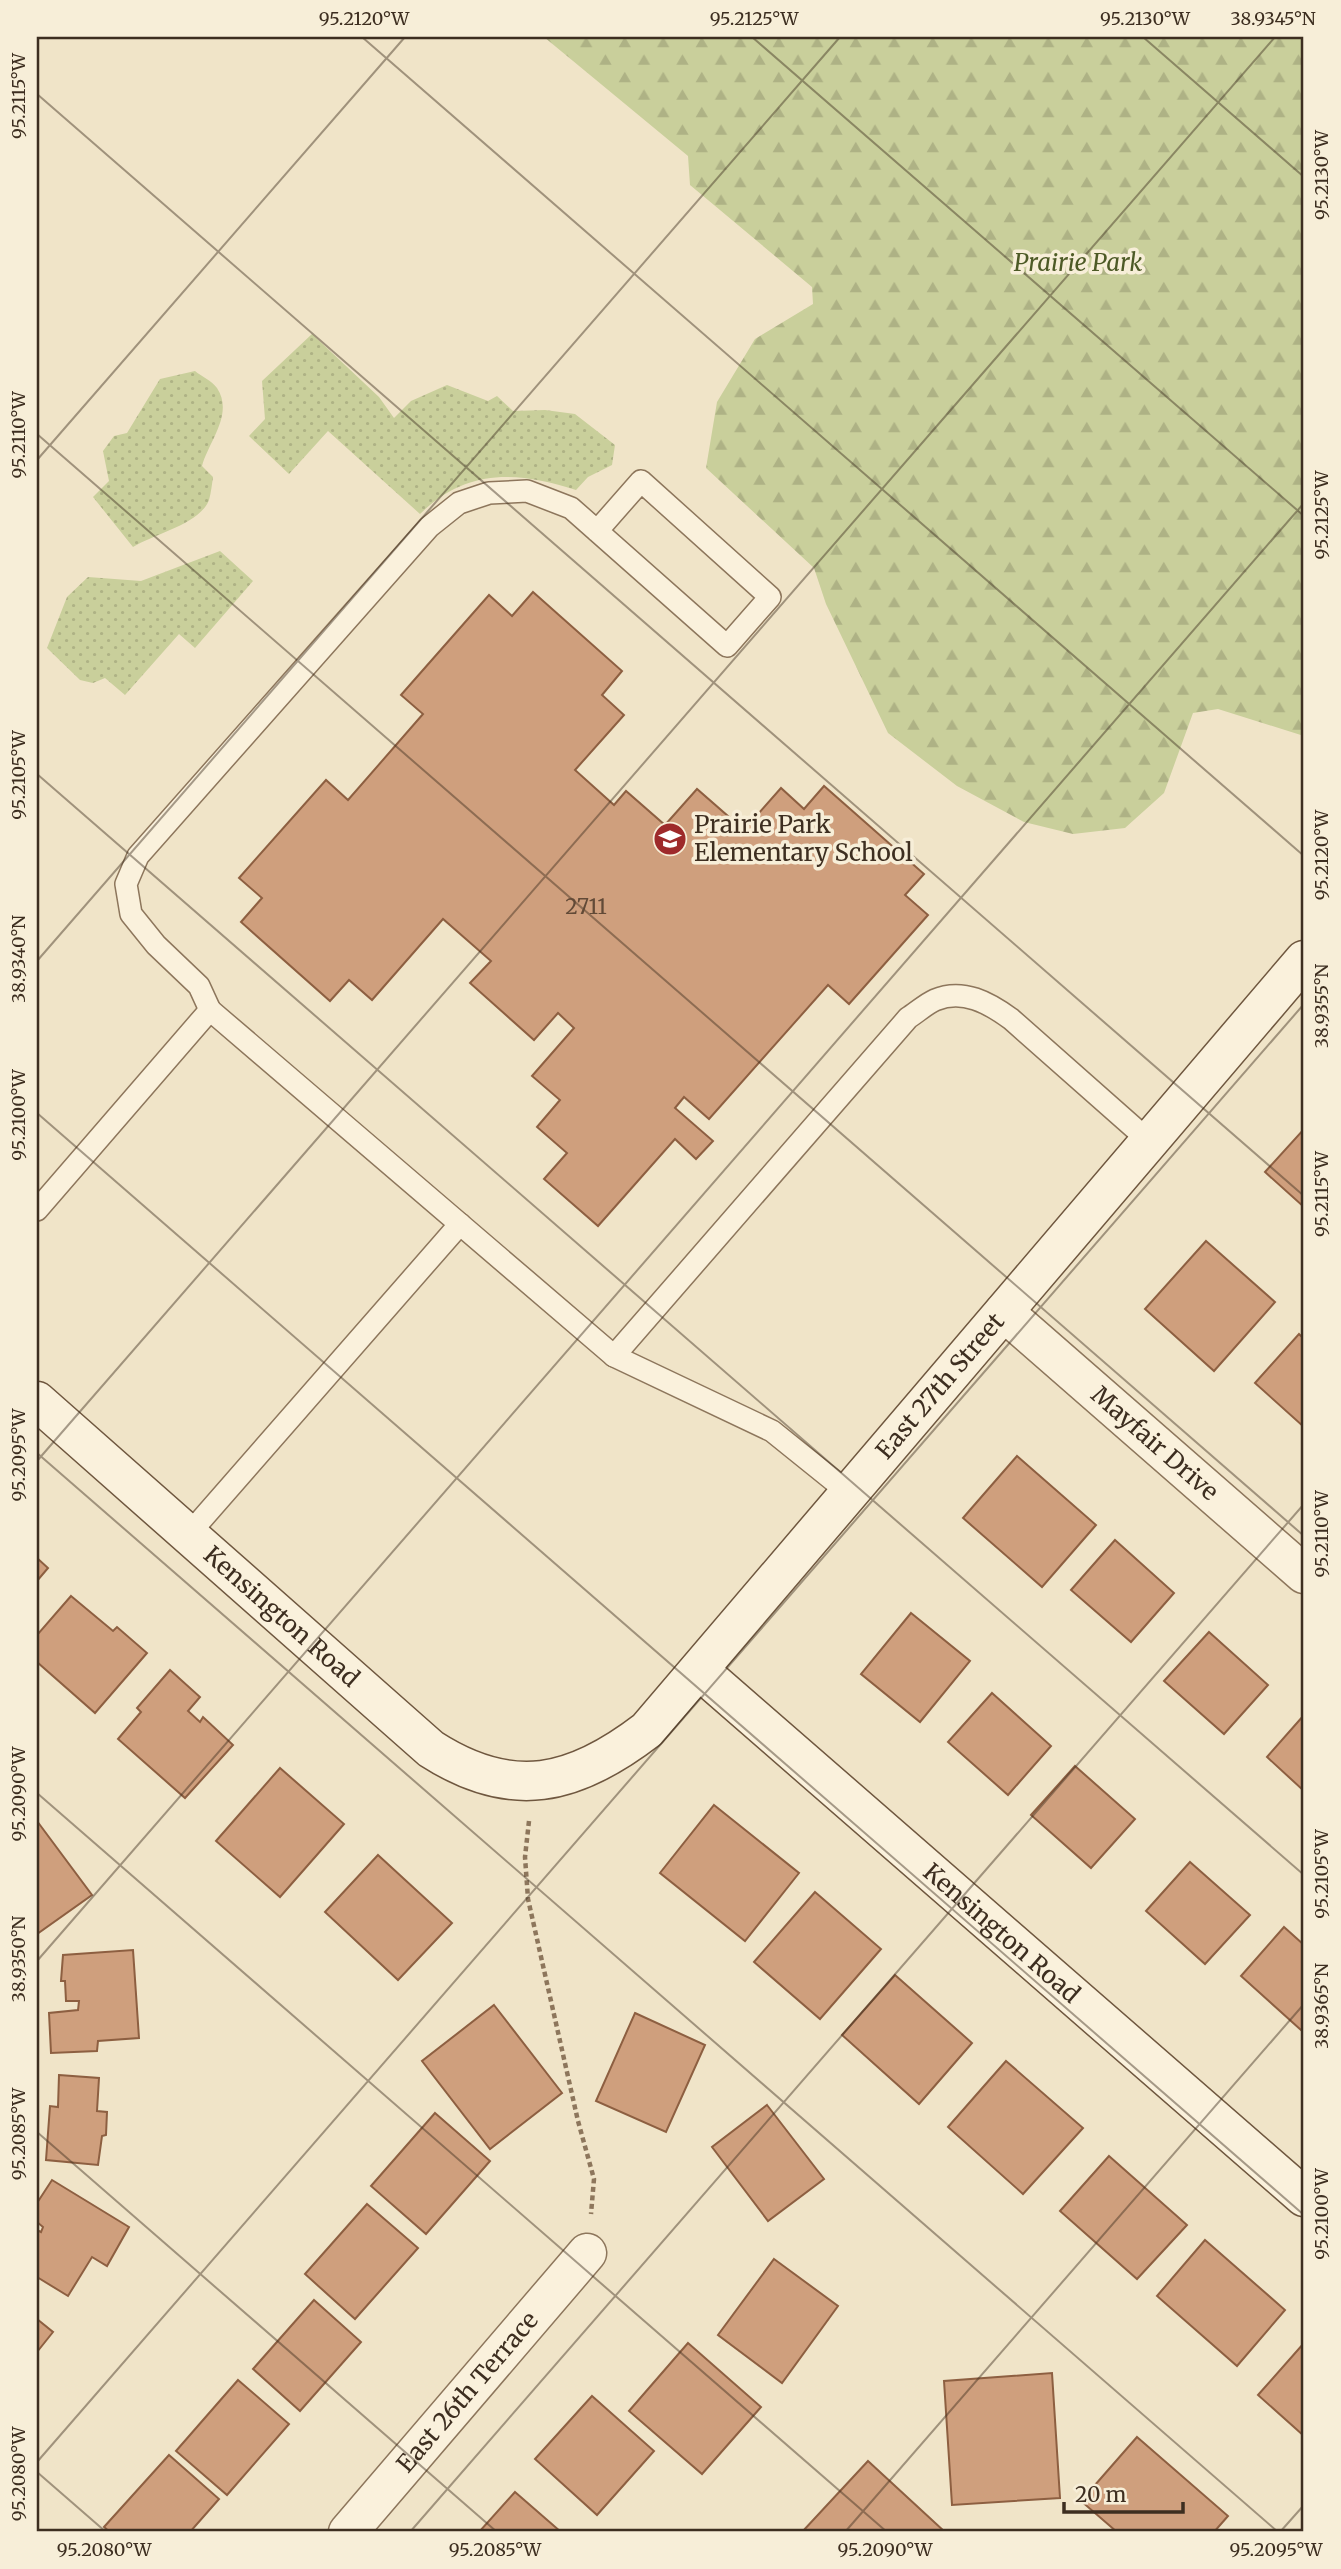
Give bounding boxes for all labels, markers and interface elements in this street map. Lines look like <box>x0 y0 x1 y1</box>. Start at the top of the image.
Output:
text: 95.2120°W <box>319 7 410 30</box>
text: 95.2125°W <box>710 7 799 30</box>
text: 95.2130°W <box>1100 7 1191 30</box>
text: 38.9345°N <box>1230 7 1316 30</box>
text: 95.2115°W <box>7 52 30 139</box>
text: 95.2130°W <box>1310 129 1333 220</box>
park label: Prairie Park <box>1014 247 1142 278</box>
text: 95.2110°W <box>7 390 30 479</box>
text: 95.2125°W <box>1310 470 1333 559</box>
text: 95.2105°W <box>7 729 30 820</box>
place label: Prairie Park Elementary School <box>694 809 913 868</box>
text: 95.2120°W <box>1310 809 1333 900</box>
school or university icon: Prairie Park Elementary School <box>651 820 689 858</box>
house number: 2711 <box>565 893 607 920</box>
text: 38.9340°N <box>7 915 30 1003</box>
text: 38.9355°N <box>1310 964 1333 1048</box>
text: 95.2100°W <box>7 1068 30 1161</box>
text: 95.2115°W <box>1310 1150 1333 1237</box>
street label: East 27th Street <box>869 1306 1011 1465</box>
street label: Mayfair Drive <box>1085 1379 1225 1507</box>
text: 95.2095°W <box>7 1407 30 1502</box>
text: 95.2110°W <box>1310 1489 1333 1578</box>
street label: Kensington Road <box>197 1539 366 1693</box>
text: 95.2090°W <box>7 1745 30 1841</box>
text: 95.2105°W <box>1310 1828 1333 1919</box>
street label: Kensington Road <box>917 1856 1086 2010</box>
text: 38.9350°N <box>7 1916 30 2002</box>
text: 38.9365°N <box>1310 1963 1333 2049</box>
text: 95.2085°W <box>7 2087 30 2180</box>
text: 95.2100°W <box>1310 2167 1333 2260</box>
street label: East 26th Terrace <box>390 2305 545 2479</box>
text: 95.2080°W <box>7 2426 30 2521</box>
scale bar <box>1064 2471 1184 2515</box>
text: 20 m <box>1075 2481 1127 2508</box>
text: 95.2080°W <box>57 2538 152 2561</box>
text: 95.2085°W <box>449 2538 542 2561</box>
text: 95.2090°W <box>838 2538 934 2561</box>
text: 95.2095°W <box>1229 2538 1324 2561</box>

